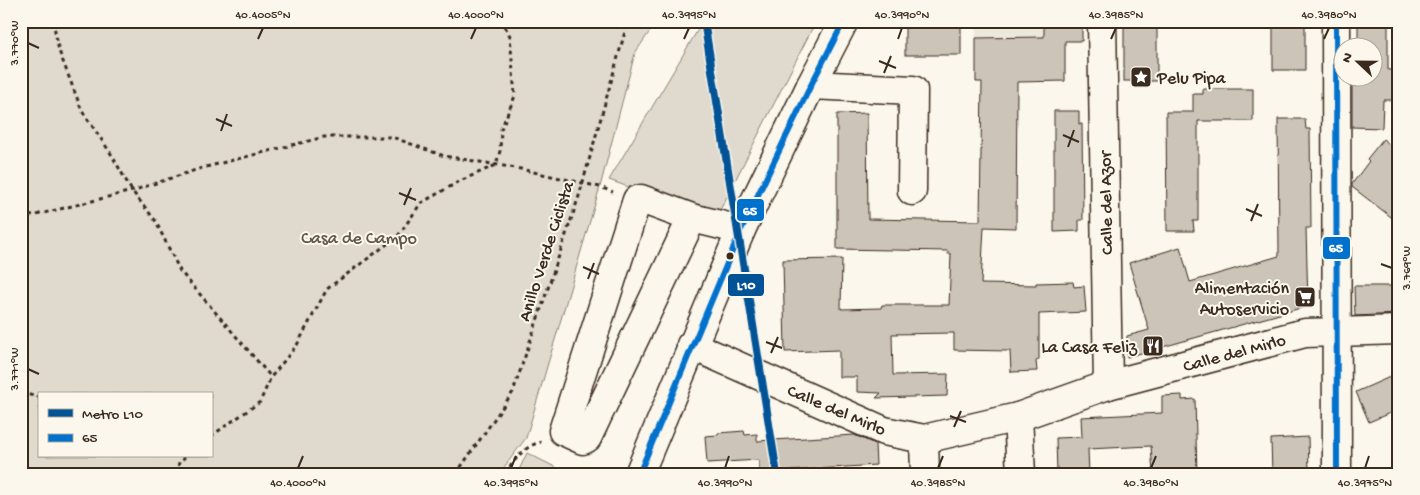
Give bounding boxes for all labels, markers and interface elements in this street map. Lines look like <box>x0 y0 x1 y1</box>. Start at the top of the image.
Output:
text: 40.4005°N <box>235 9 291 23</box>
text: 40.4000°N <box>448 9 504 23</box>
text: 40.3995°N <box>662 9 716 23</box>
text: 40.3990°N <box>875 9 929 23</box>
text: 40.3985°N <box>1089 9 1143 23</box>
text: 40.3980°N <box>1301 9 1357 23</box>
text: 3.770°W <box>9 21 23 66</box>
north arrow <box>1332 38 1382 88</box>
text: N <box>1339 51 1358 65</box>
place icon: Pelu Pipa <box>1129 65 1153 89</box>
place label: Pelu Pipa <box>1156 69 1227 90</box>
street label: Calle del Azor <box>1096 149 1119 255</box>
street label: Anillo Verde Ciclista <box>515 178 580 324</box>
line badge: 65 <box>736 198 765 222</box>
text: 65 <box>743 204 758 221</box>
park label: Casa de Campo <box>301 229 417 250</box>
line badge: 65 <box>1322 236 1351 260</box>
text: 65 <box>1329 241 1344 258</box>
text: 3.769°W <box>1401 246 1415 291</box>
unlabelled marker <box>725 251 735 261</box>
line badge: L10 <box>727 273 765 297</box>
text: L10 <box>737 278 755 295</box>
place label: Alimentación Autoservicio <box>1195 279 1289 321</box>
supermarket icon: Alimentación Autoservicio <box>1293 285 1317 309</box>
street label: Calle del Mirlo <box>1181 331 1288 378</box>
restaurant icon: La Casa Feliz <box>1141 334 1165 358</box>
place label: La Casa Feliz <box>1041 338 1138 359</box>
text: 3.771°W <box>9 348 23 391</box>
street label: Calle del Mirlo <box>783 381 889 442</box>
legend <box>38 392 212 458</box>
text: Metro L10 <box>82 406 143 424</box>
text: 65 <box>82 430 98 448</box>
text: 40.4000°N <box>270 477 326 491</box>
text: 40.3995°N <box>484 477 538 491</box>
text: 40.3990°N <box>698 477 752 491</box>
text: 40.3985°N <box>911 477 965 491</box>
text: 40.3980°N <box>1123 477 1179 491</box>
text: 40.3975°N <box>1338 477 1392 491</box>

